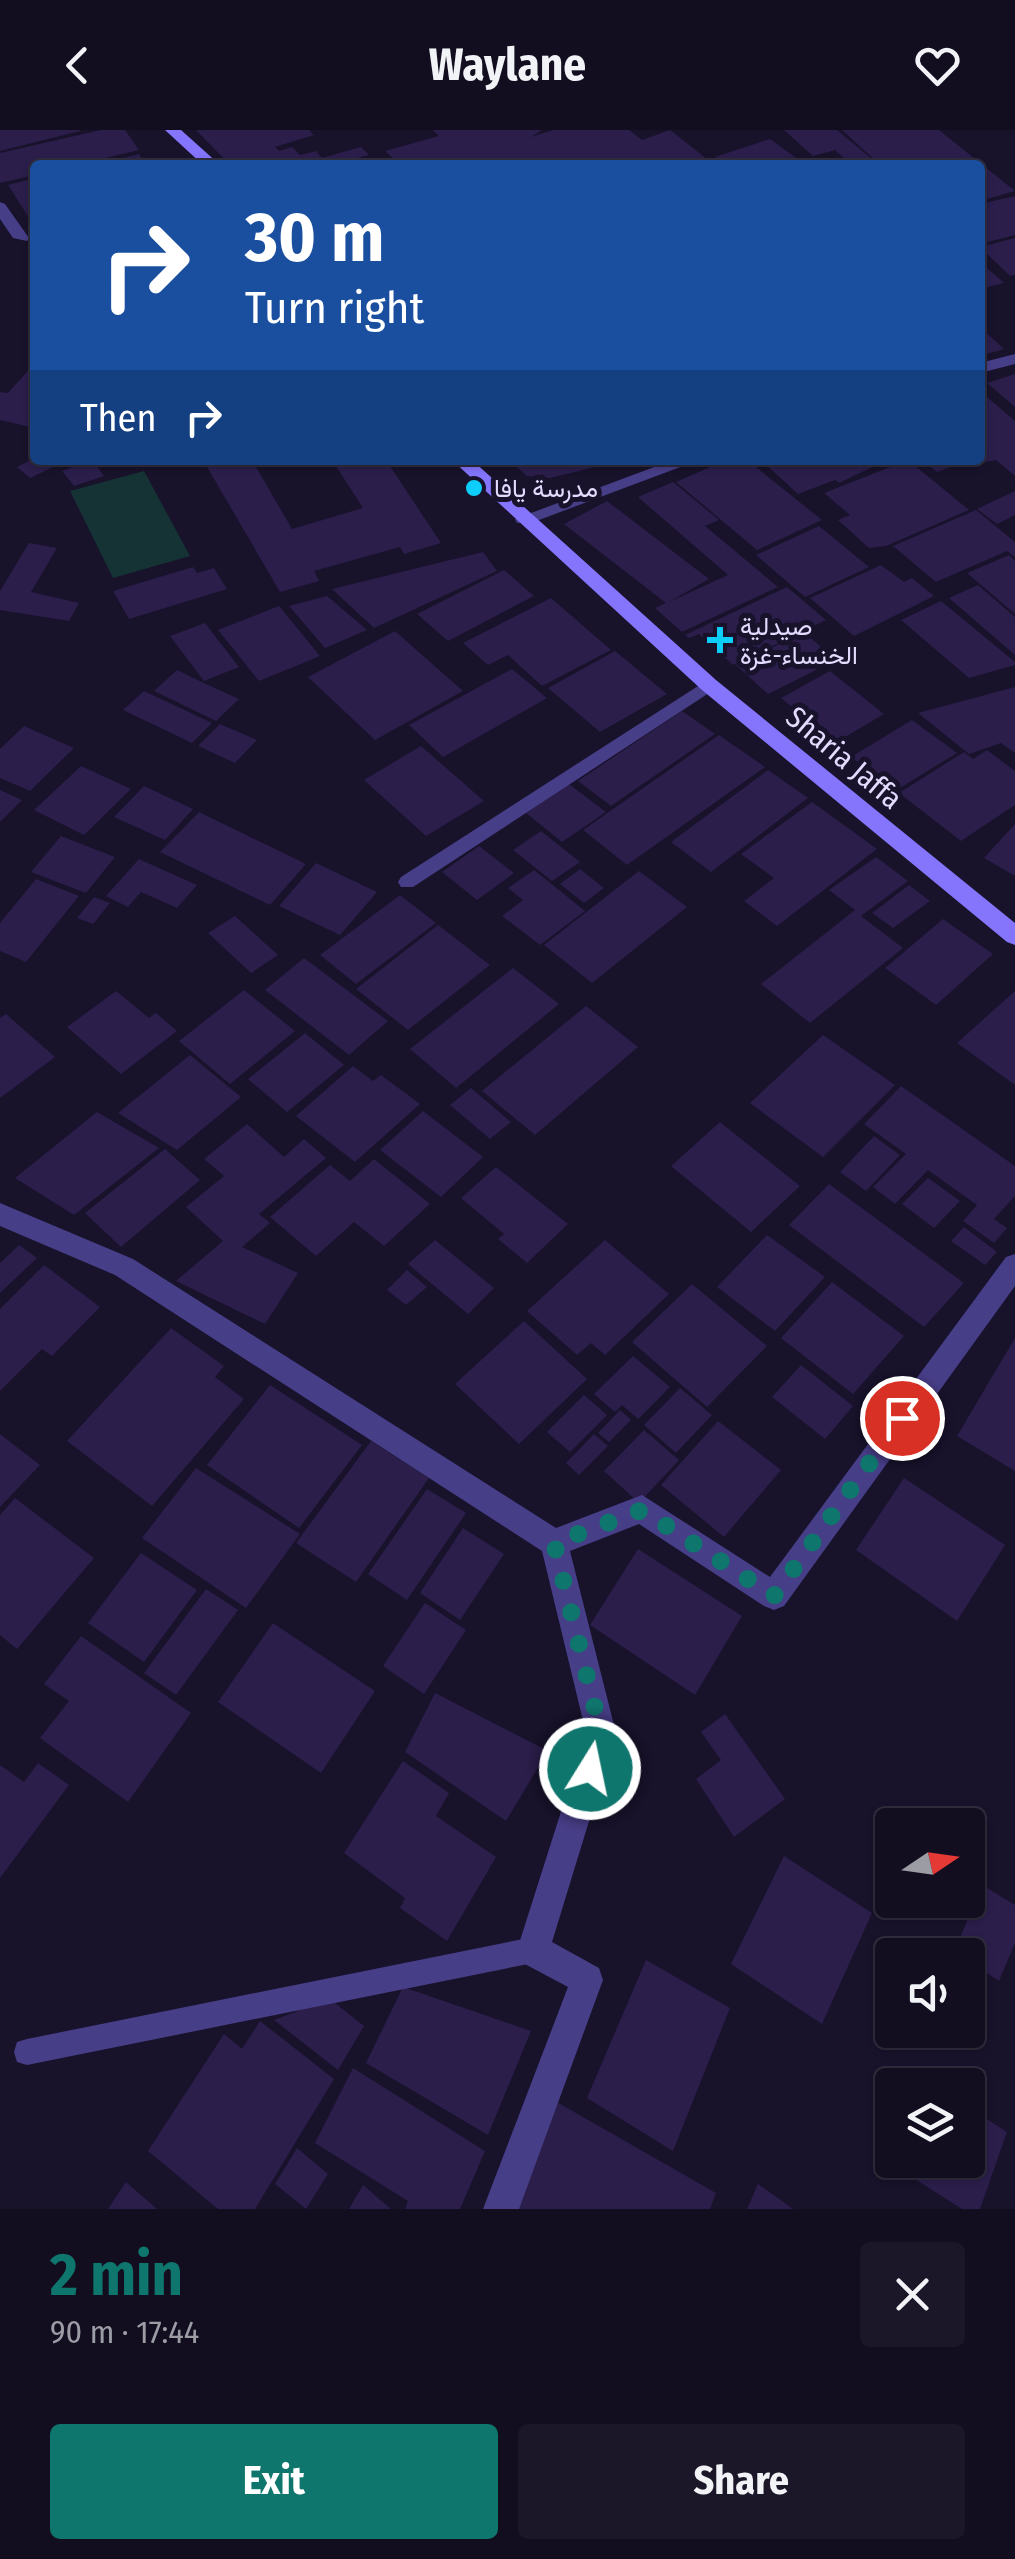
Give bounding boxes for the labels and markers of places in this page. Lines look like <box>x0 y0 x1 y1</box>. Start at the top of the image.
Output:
place label: مدرسة يافا <box>494 474 598 504</box>
marker: مدرسة يافا <box>463 477 485 499</box>
place label: صيدلية الخنساء-غزة <box>740 612 858 671</box>
marker: صيدلية الخنساء-غزة <box>709 629 731 651</box>
pin <box>860 1376 945 1461</box>

